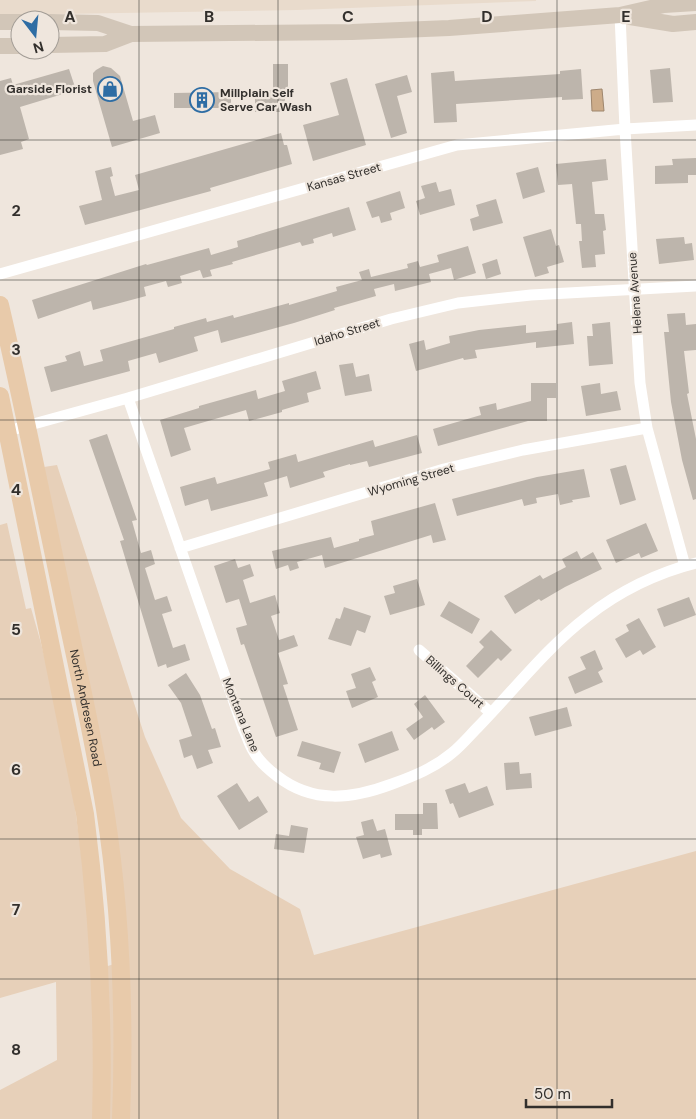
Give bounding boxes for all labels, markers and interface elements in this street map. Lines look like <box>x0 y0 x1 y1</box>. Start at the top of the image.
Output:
text: A <box>64 6 76 27</box>
text: B <box>204 6 214 27</box>
text: C <box>342 6 354 27</box>
text: D <box>481 6 493 27</box>
text: E <box>621 6 631 27</box>
north arrow <box>10 10 60 60</box>
text: N <box>31 37 46 58</box>
shop icon: Garside Florist <box>97 76 123 102</box>
place label: Garside Florist <box>6 81 92 97</box>
place label: Millplain Self Serve Car Wash <box>220 85 312 115</box>
building icon: Millplain Self Serve Car Wash <box>189 87 215 113</box>
street label: Kansas Street <box>305 159 383 195</box>
text: 2 <box>11 200 21 221</box>
street label: Helena Avenue <box>624 251 646 334</box>
street label: Idaho Street <box>312 314 382 350</box>
text: 3 <box>11 339 21 360</box>
street label: Wyoming Street <box>366 460 456 500</box>
text: 4 <box>11 479 21 500</box>
text: 5 <box>11 619 21 640</box>
street label: North Andresen Road <box>66 648 105 768</box>
street label: Billings Court <box>422 652 488 712</box>
street label: Montana Lane <box>219 676 263 755</box>
text: 6 <box>11 759 21 780</box>
text: 7 <box>12 899 21 920</box>
text: 8 <box>11 1039 21 1060</box>
scale bar <box>526 1076 612 1108</box>
text: 50 m <box>534 1084 571 1104</box>

